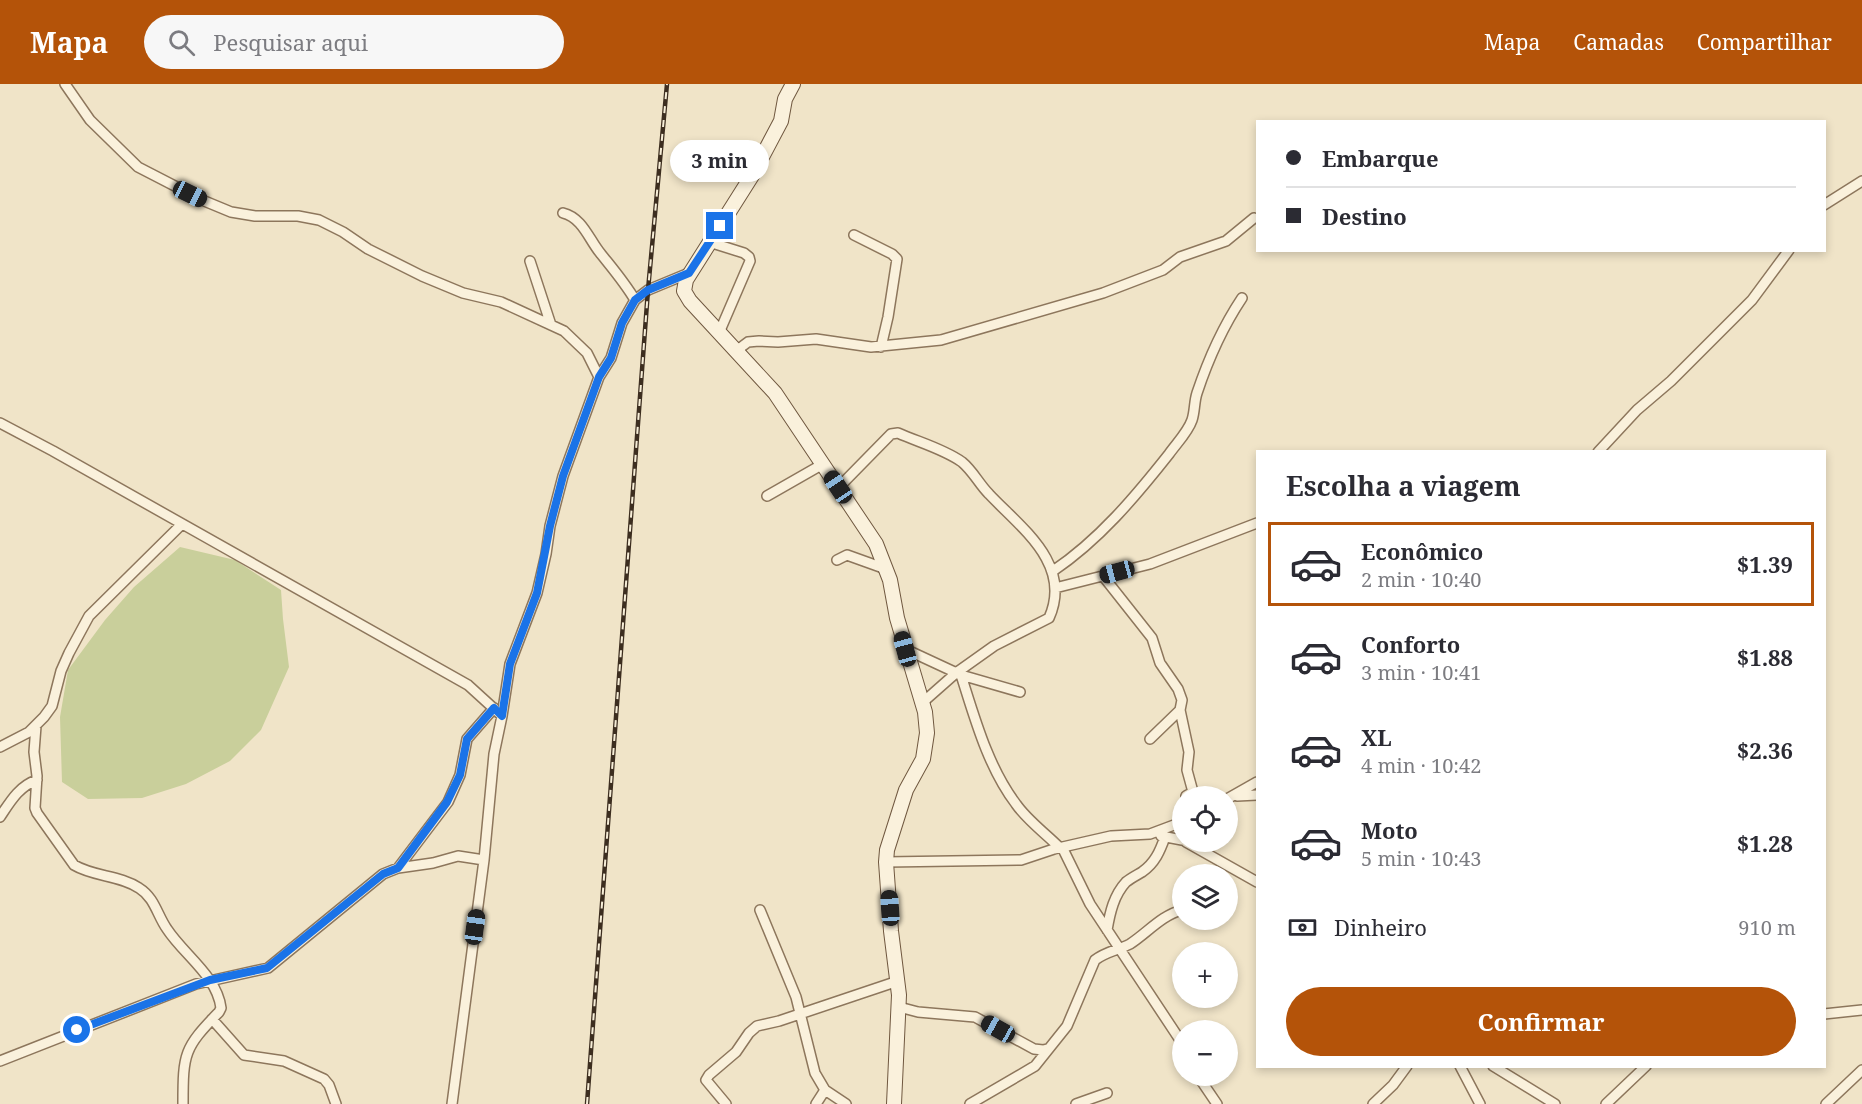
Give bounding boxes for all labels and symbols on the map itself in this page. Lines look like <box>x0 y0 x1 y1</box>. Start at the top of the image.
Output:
callout: 3 min <box>670 139 770 181</box>
car <box>170 178 210 210</box>
route end <box>706 212 733 239</box>
car <box>820 467 856 507</box>
car <box>1097 559 1137 585</box>
car <box>892 629 918 669</box>
car <box>880 889 900 927</box>
car <box>464 908 486 946</box>
car <box>978 1012 1018 1046</box>
route start <box>63 1016 90 1043</box>

